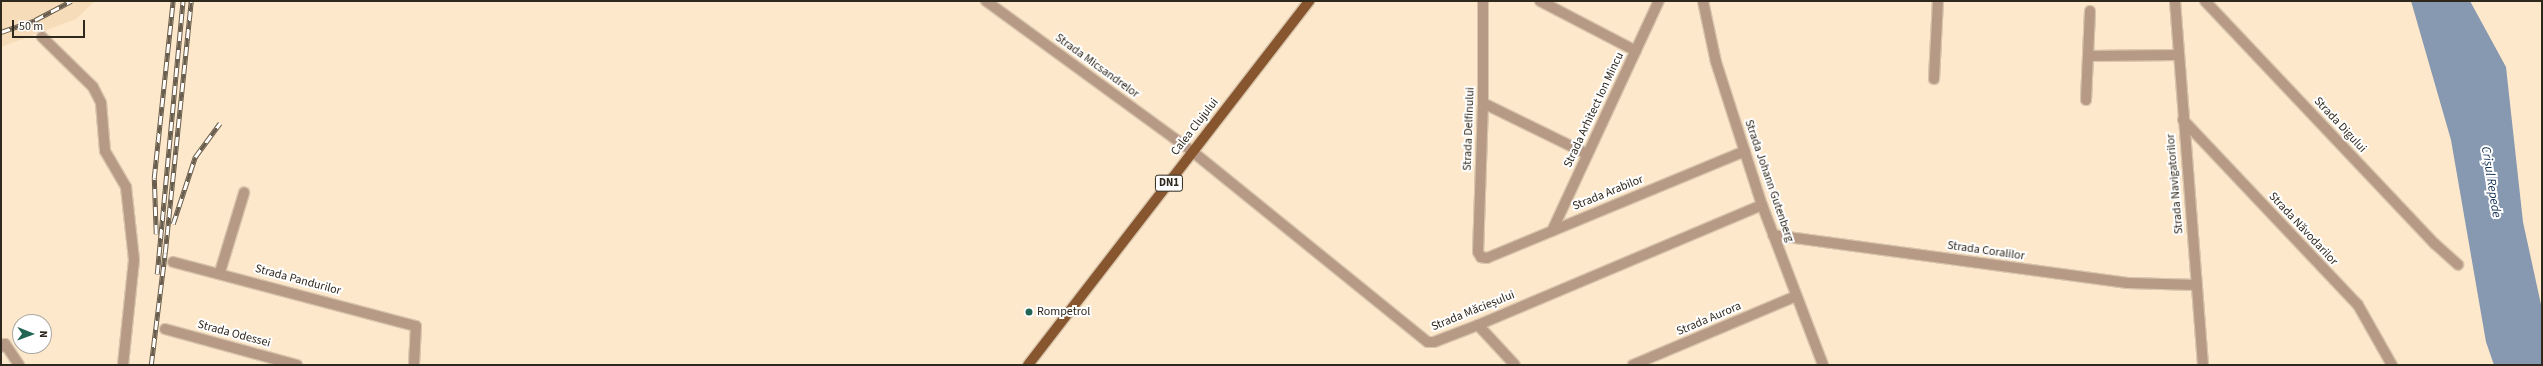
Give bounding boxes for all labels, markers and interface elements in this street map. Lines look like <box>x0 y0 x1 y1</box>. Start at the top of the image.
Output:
scale bar <box>14 12 87 38</box>
text: 50 m <box>19 18 43 35</box>
street label: Strada Micsandrelor <box>1052 31 1142 101</box>
street label: Strada Arhitect Ion Mincu <box>1561 50 1627 170</box>
street label: Strada Delfinului <box>1460 87 1478 171</box>
street label: Strada Digului <box>2311 94 2369 156</box>
street label: Calea Clujului <box>1168 96 1222 158</box>
street label: Strada Johann Gutenberg <box>1741 118 1797 244</box>
street label: Strada Navigatorilor <box>2163 133 2187 235</box>
water label: Crișul Repede <box>2478 145 2504 219</box>
street label: Strada Arabilor <box>1571 172 1645 214</box>
road number: DN1 <box>1154 174 1184 192</box>
street label: Strada Năvodarilor <box>2265 189 2341 269</box>
street label: Strada Coralilor <box>1946 238 2026 264</box>
street label: Strada Pandurilor <box>254 262 342 298</box>
street label: Strada Măcieșului <box>1429 288 1517 334</box>
street label: Strada Aurora <box>1675 299 1743 339</box>
place label: Rompetrol <box>1037 305 1090 319</box>
marker: Rompetrol <box>1024 307 1034 317</box>
north arrow <box>12 314 52 354</box>
street label: Strada Odessei <box>196 317 272 351</box>
text: N <box>36 330 51 338</box>

